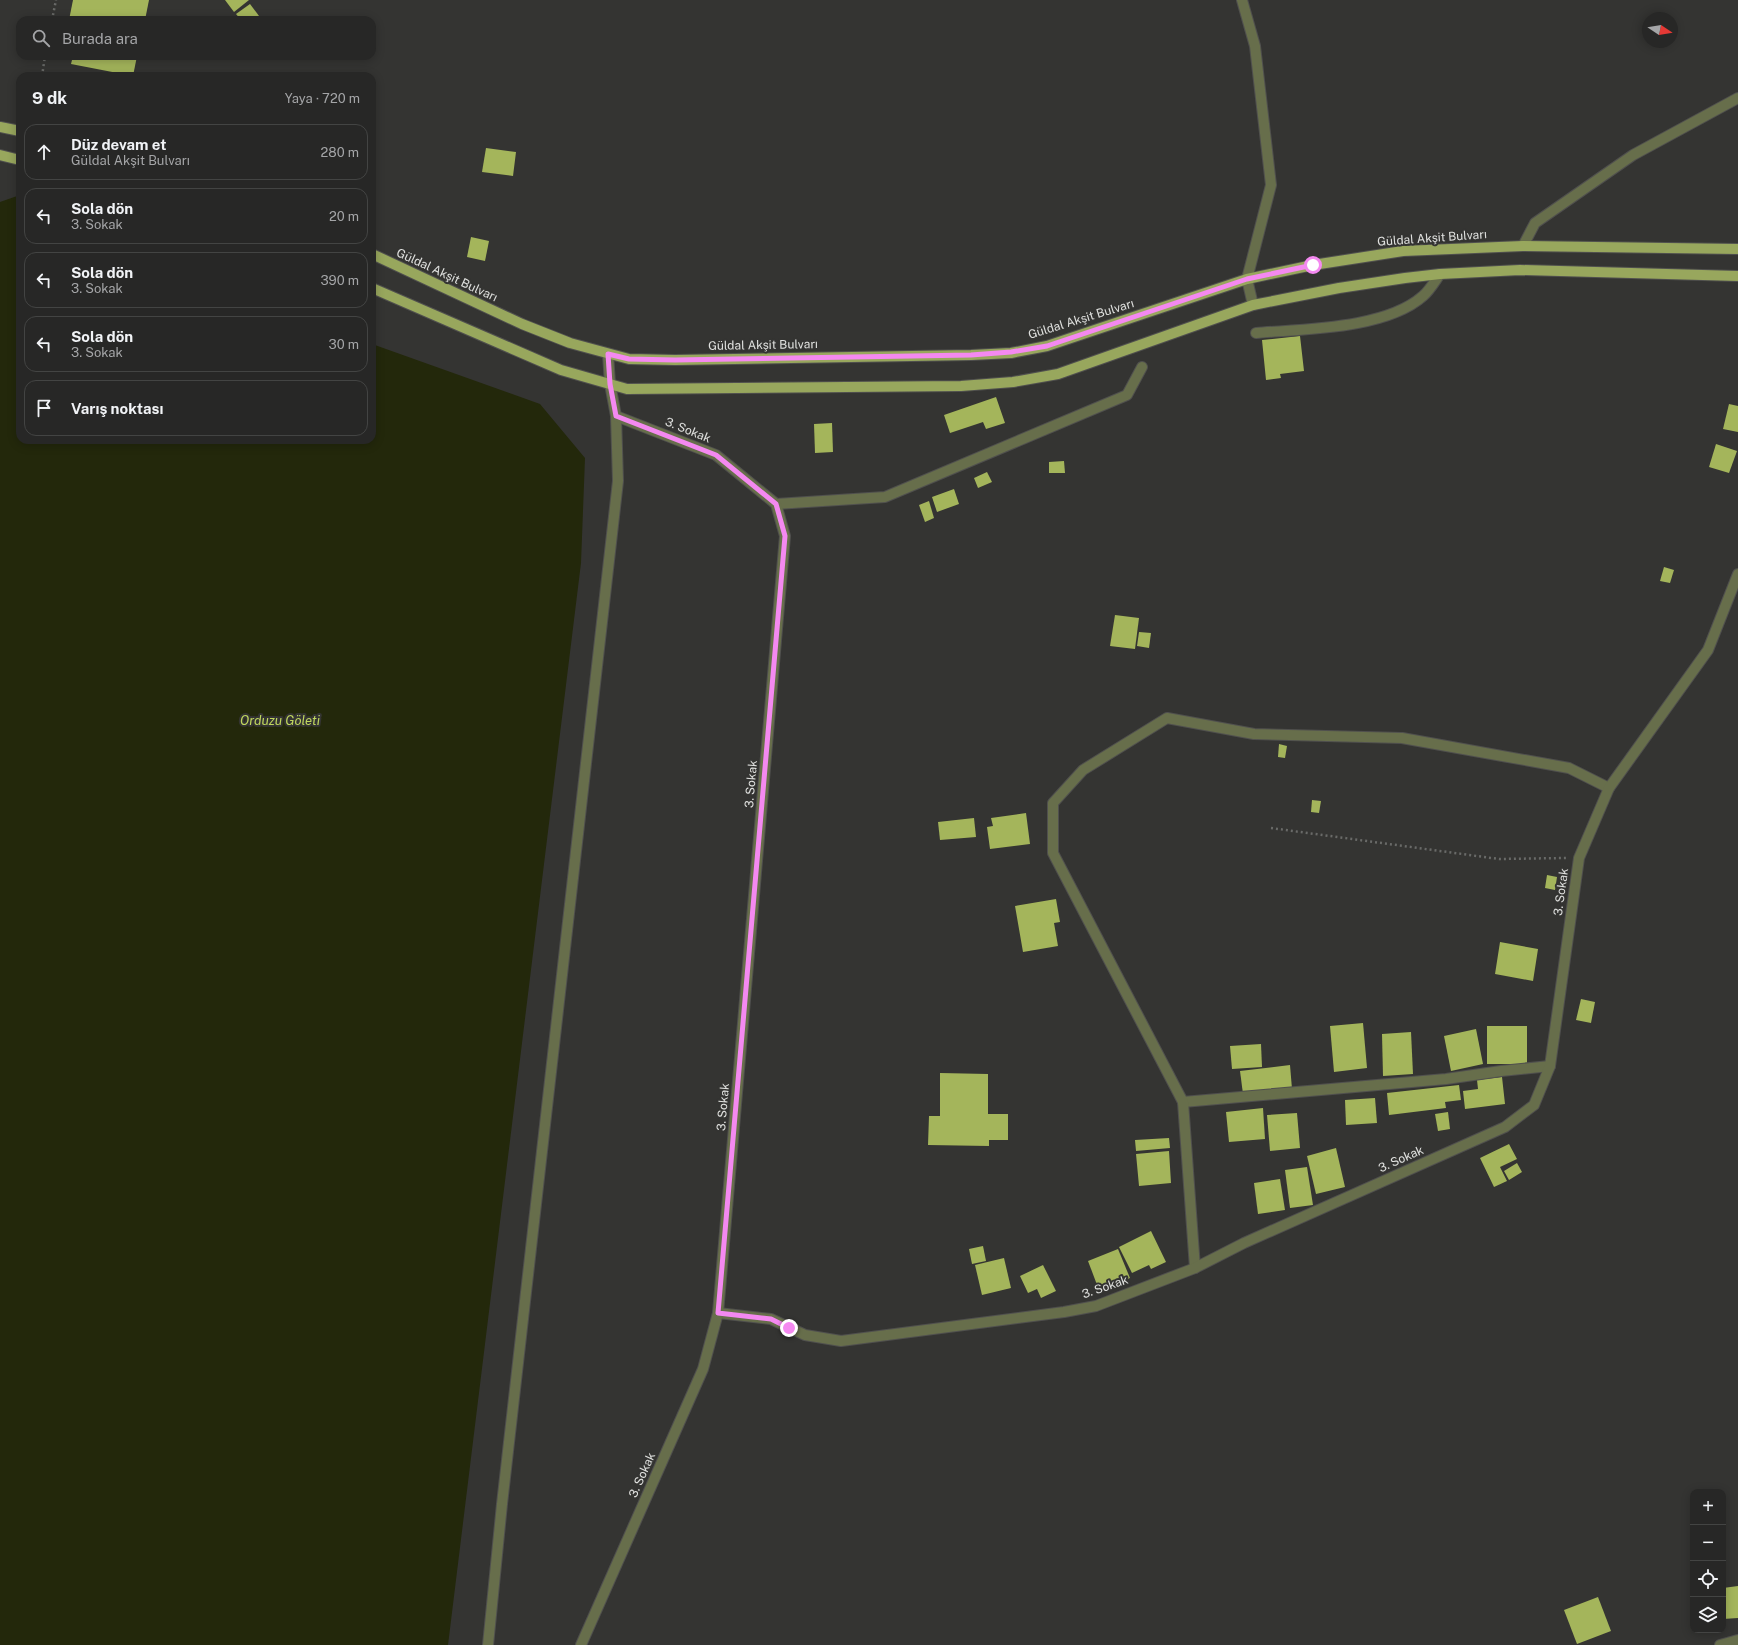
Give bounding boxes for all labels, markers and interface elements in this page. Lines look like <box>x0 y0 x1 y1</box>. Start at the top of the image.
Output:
north arrow <box>1642 12 1678 48</box>
search box <box>16 16 376 60</box>
icon: search <box>30 27 52 49</box>
text: Burada ara <box>62 30 138 47</box>
text: 9 dk <box>32 88 67 108</box>
text: Yaya · 720 m <box>285 91 360 106</box>
text: Düz devam et <box>71 136 166 153</box>
icon: ahead <box>33 141 55 163</box>
text: 280 m <box>321 145 359 160</box>
text: Güldal Akşit Bulvarı <box>71 153 190 168</box>
text: Sola dön <box>71 200 133 217</box>
icon: left <box>33 205 55 227</box>
text: 20 m <box>329 209 359 224</box>
text: 3. Sokak <box>71 217 123 232</box>
street label: Güldal Akşit Bulvarı <box>1377 227 1487 249</box>
street label: Güldal Akşit Bulvarı <box>394 245 500 305</box>
route start <box>1304 256 1322 274</box>
text: Sola dön <box>71 264 133 281</box>
icon: left <box>33 269 55 291</box>
text: 390 m <box>321 273 359 288</box>
text: 3. Sokak <box>71 281 123 296</box>
street label: Güldal Akşit Bulvarı <box>1026 296 1136 342</box>
text: Sola dön <box>71 328 133 345</box>
icon: left <box>33 333 55 355</box>
text: 30 m <box>329 337 359 352</box>
street label: Güldal Akşit Bulvarı <box>708 337 818 353</box>
text: 3. Sokak <box>71 345 123 360</box>
icon: arrive <box>33 397 55 419</box>
text: Varış noktası <box>71 400 163 417</box>
street label: 3. Sokak <box>663 415 713 446</box>
water label: Orduzu Göleti <box>240 713 321 728</box>
street label: 3. Sokak <box>742 759 760 808</box>
street label: 3. Sokak <box>1551 867 1571 917</box>
street label: 3. Sokak <box>714 1082 732 1131</box>
street label: 3. Sokak <box>1376 1143 1426 1175</box>
street label: 3. Sokak <box>1080 1273 1130 1301</box>
route end <box>780 1319 798 1337</box>
street label: 3. Sokak <box>626 1450 658 1500</box>
map controls <box>1690 1489 1726 1633</box>
button: + <box>1690 1489 1726 1525</box>
button: − <box>1690 1525 1726 1561</box>
button: locate <box>1690 1561 1726 1597</box>
button: layers <box>1690 1597 1726 1633</box>

